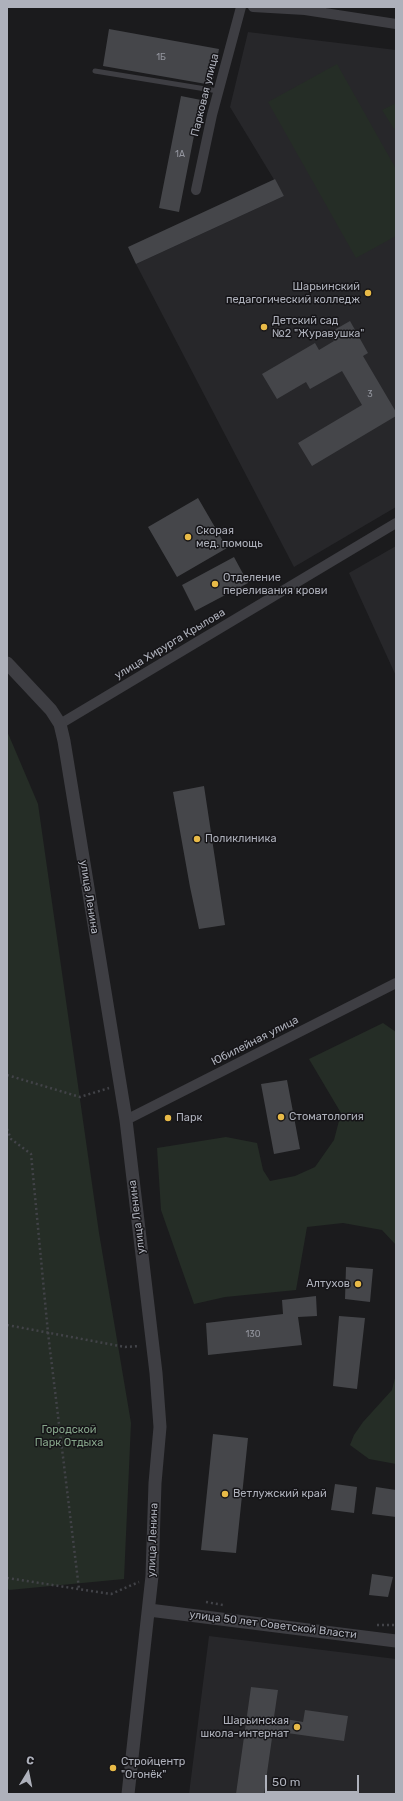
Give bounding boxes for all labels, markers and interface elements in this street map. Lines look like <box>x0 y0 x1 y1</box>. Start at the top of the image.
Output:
house number: 1Б <box>156 52 166 62</box>
street label: Парковая улица <box>188 52 222 138</box>
house number: 1А <box>175 149 185 159</box>
place label: Шарьинский педагогический колледж <box>226 280 360 306</box>
marker: Шарьинский педагогический колледж <box>363 288 373 298</box>
place label: Детский сад №2 "Журавушка" <box>272 314 364 340</box>
marker: Детский сад №2 "Журавушка" <box>259 322 269 332</box>
house number: 3 <box>367 389 373 399</box>
place label: Скорая мед. помощь <box>196 524 263 550</box>
marker: Скорая мед. помощь <box>183 532 193 542</box>
place label: Отделение переливания крови <box>223 571 327 597</box>
marker: Отделение переливания крови <box>210 579 220 589</box>
street label: улица Хирурга Крылова <box>112 606 228 682</box>
place label: Поликлиника <box>205 832 276 846</box>
marker: Поликлиника <box>192 834 202 844</box>
street label: улица Ленина <box>77 859 101 935</box>
street label: Юбилейная улица <box>209 1013 301 1069</box>
place label: Стоматология <box>289 1110 364 1124</box>
place label: Парк <box>176 1111 202 1125</box>
marker: Стоматология <box>276 1112 286 1122</box>
marker: Парк <box>163 1113 173 1123</box>
street label: улица Ленина <box>126 1179 148 1255</box>
place label: Алтухов <box>306 1277 350 1291</box>
marker: Алтухов <box>353 1279 363 1289</box>
house number: 130 <box>246 1329 260 1339</box>
park label: Городской Парк Отдыха <box>35 1423 103 1449</box>
place label: Ветлужский край <box>233 1487 327 1501</box>
marker: Ветлужский край <box>220 1489 230 1499</box>
street label: улица Ленина <box>145 1503 161 1577</box>
street label: улица 50 лет Советской Власти <box>189 1608 357 1642</box>
place label: Шарьинская школа-интернат <box>201 1714 289 1740</box>
marker: Шарьинская школа-интернат <box>292 1722 302 1732</box>
north arrow <box>8 1753 48 1793</box>
text: С <box>25 1754 35 1768</box>
place label: Стройцентр "Огонёк" <box>121 1755 185 1781</box>
marker: Стройцентр "Огонёк" <box>108 1763 118 1773</box>
scale bar <box>267 1767 361 1793</box>
text: 50 m <box>272 1775 300 1789</box>

